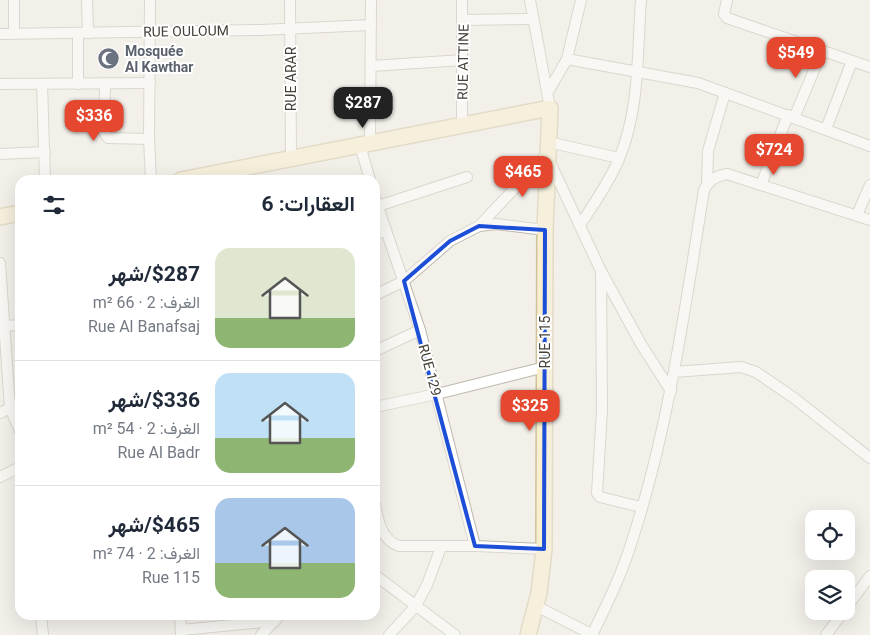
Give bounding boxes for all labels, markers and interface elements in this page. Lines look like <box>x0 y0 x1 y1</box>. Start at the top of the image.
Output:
street label: RUE OULOUM <box>143 22 229 40</box>
street label: RUE ATTINE <box>454 24 472 100</box>
pin: $549 <box>766 36 826 79</box>
place label: Mosquée Al Kawthar <box>125 43 193 75</box>
text: $549 <box>778 43 814 62</box>
street label: RUE ARAR <box>283 46 299 111</box>
mosque icon: Mosquée Al Kawthar <box>97 47 121 71</box>
pin: $287 <box>333 86 393 129</box>
text: $287 <box>345 93 381 112</box>
pin: $336 <box>64 100 124 142</box>
text: $336 <box>76 106 112 125</box>
pin: $724 <box>744 134 804 176</box>
text: $724 <box>756 140 792 159</box>
pin: $465 <box>493 156 553 198</box>
text: $465 <box>505 162 541 181</box>
icon: filters <box>40 191 68 219</box>
text: العقارات: 6 <box>261 192 355 216</box>
text: $287/شهر <box>108 262 200 286</box>
icon: home <box>255 268 315 328</box>
text: الغرف: 2 · 66 m² <box>93 293 200 312</box>
street label: RUE 115 <box>537 316 553 368</box>
text: Rue Al Banafsaj <box>88 317 200 336</box>
street label: RUE 129 <box>415 342 445 398</box>
text: $336/شهر <box>108 388 200 412</box>
pin: $325 <box>500 390 560 432</box>
icon: home <box>255 393 315 453</box>
text: $325 <box>512 396 548 415</box>
text: الغرف: 2 · 54 m² <box>93 419 200 438</box>
text: Rue Al Badr <box>117 443 200 462</box>
map controls <box>805 510 855 620</box>
button: locate <box>805 510 855 560</box>
text: $465/شهر <box>108 513 200 537</box>
icon: home <box>255 518 315 578</box>
text: الغرف: 2 · 74 m² <box>93 544 200 563</box>
text: Rue 115 <box>142 568 200 587</box>
button: layers <box>805 570 855 620</box>

